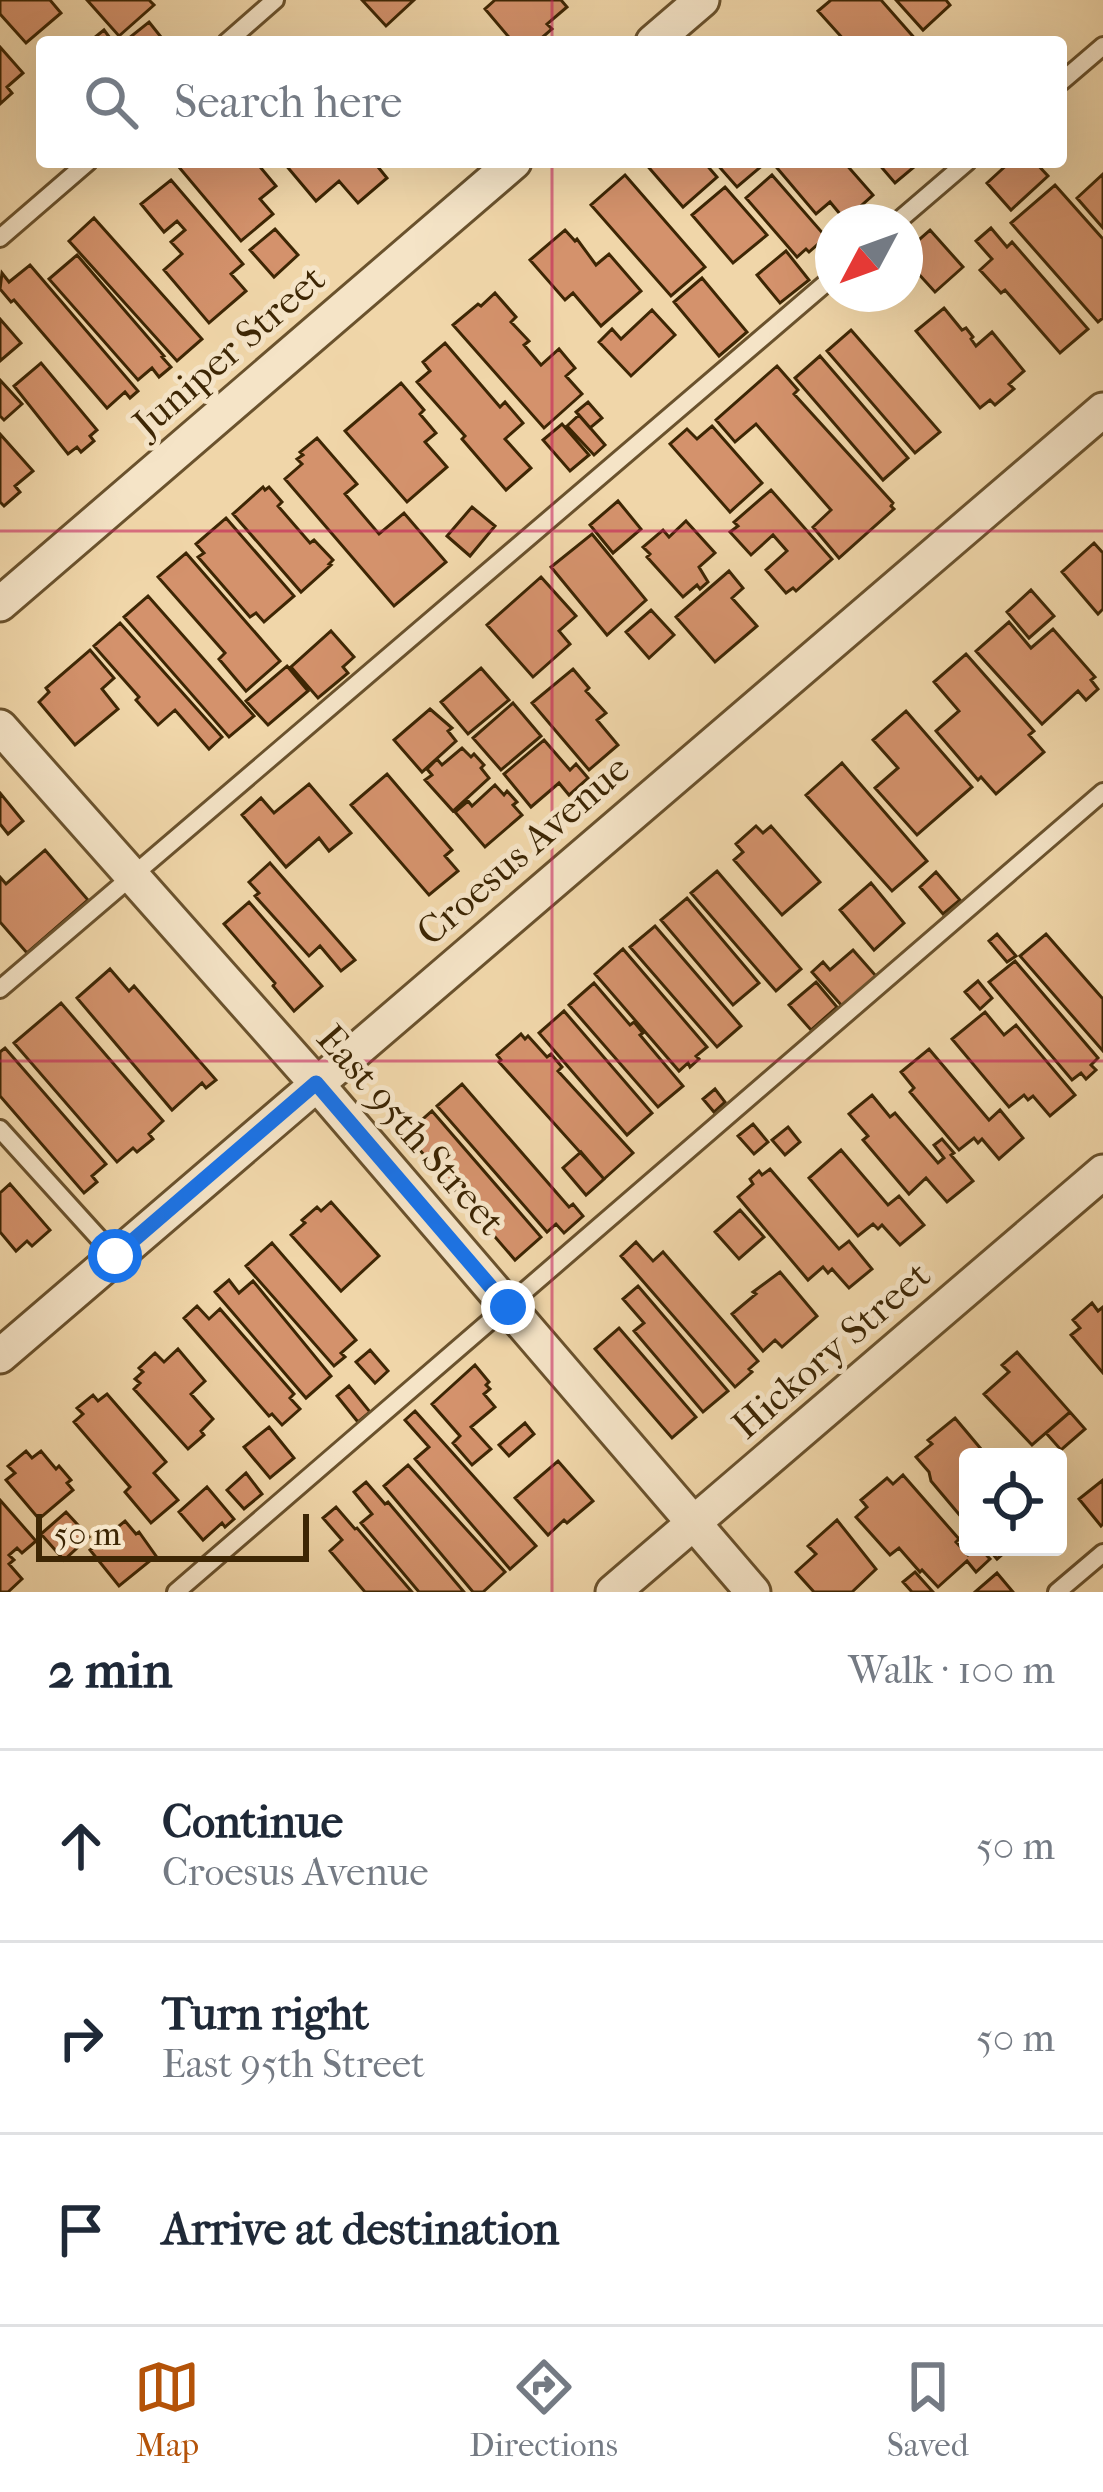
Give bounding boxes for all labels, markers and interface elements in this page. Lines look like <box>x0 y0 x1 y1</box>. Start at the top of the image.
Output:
search box <box>36 36 1067 168</box>
icon: search <box>78 69 144 135</box>
text: Search here <box>174 76 402 129</box>
north arrow <box>815 204 923 312</box>
street label: Juniper Street <box>122 255 334 449</box>
street label: Croesus Avenue <box>407 745 639 955</box>
street label: East 95th Street <box>307 1016 515 1244</box>
route start <box>88 1229 142 1283</box>
street label: Hickory Street <box>723 1252 939 1448</box>
route end <box>481 1280 535 1334</box>
map controls <box>959 1448 1067 1556</box>
button: locate <box>959 1448 1067 1556</box>
scale bar <box>36 1508 309 1561</box>
text: 50 m <box>54 1515 121 1554</box>
text: 2 min <box>48 1640 172 1700</box>
text: Walk · 100 m <box>848 1647 1055 1693</box>
text: Continue <box>162 1796 343 1849</box>
icon: ahead <box>48 1813 114 1879</box>
text: 50 m <box>976 1823 1055 1869</box>
text: Croesus Avenue <box>162 1849 429 1895</box>
text: Turn right <box>162 1988 369 2041</box>
icon: right <box>48 2005 114 2071</box>
text: 50 m <box>976 2015 1055 2061</box>
text: East 95th Street <box>162 2041 425 2087</box>
icon: arrive <box>48 2197 114 2263</box>
text: Arrive at destination <box>162 2203 559 2256</box>
tab: Map <box>134 2354 200 2465</box>
tab: Directions <box>469 2354 618 2465</box>
tab: Saved <box>887 2354 969 2465</box>

